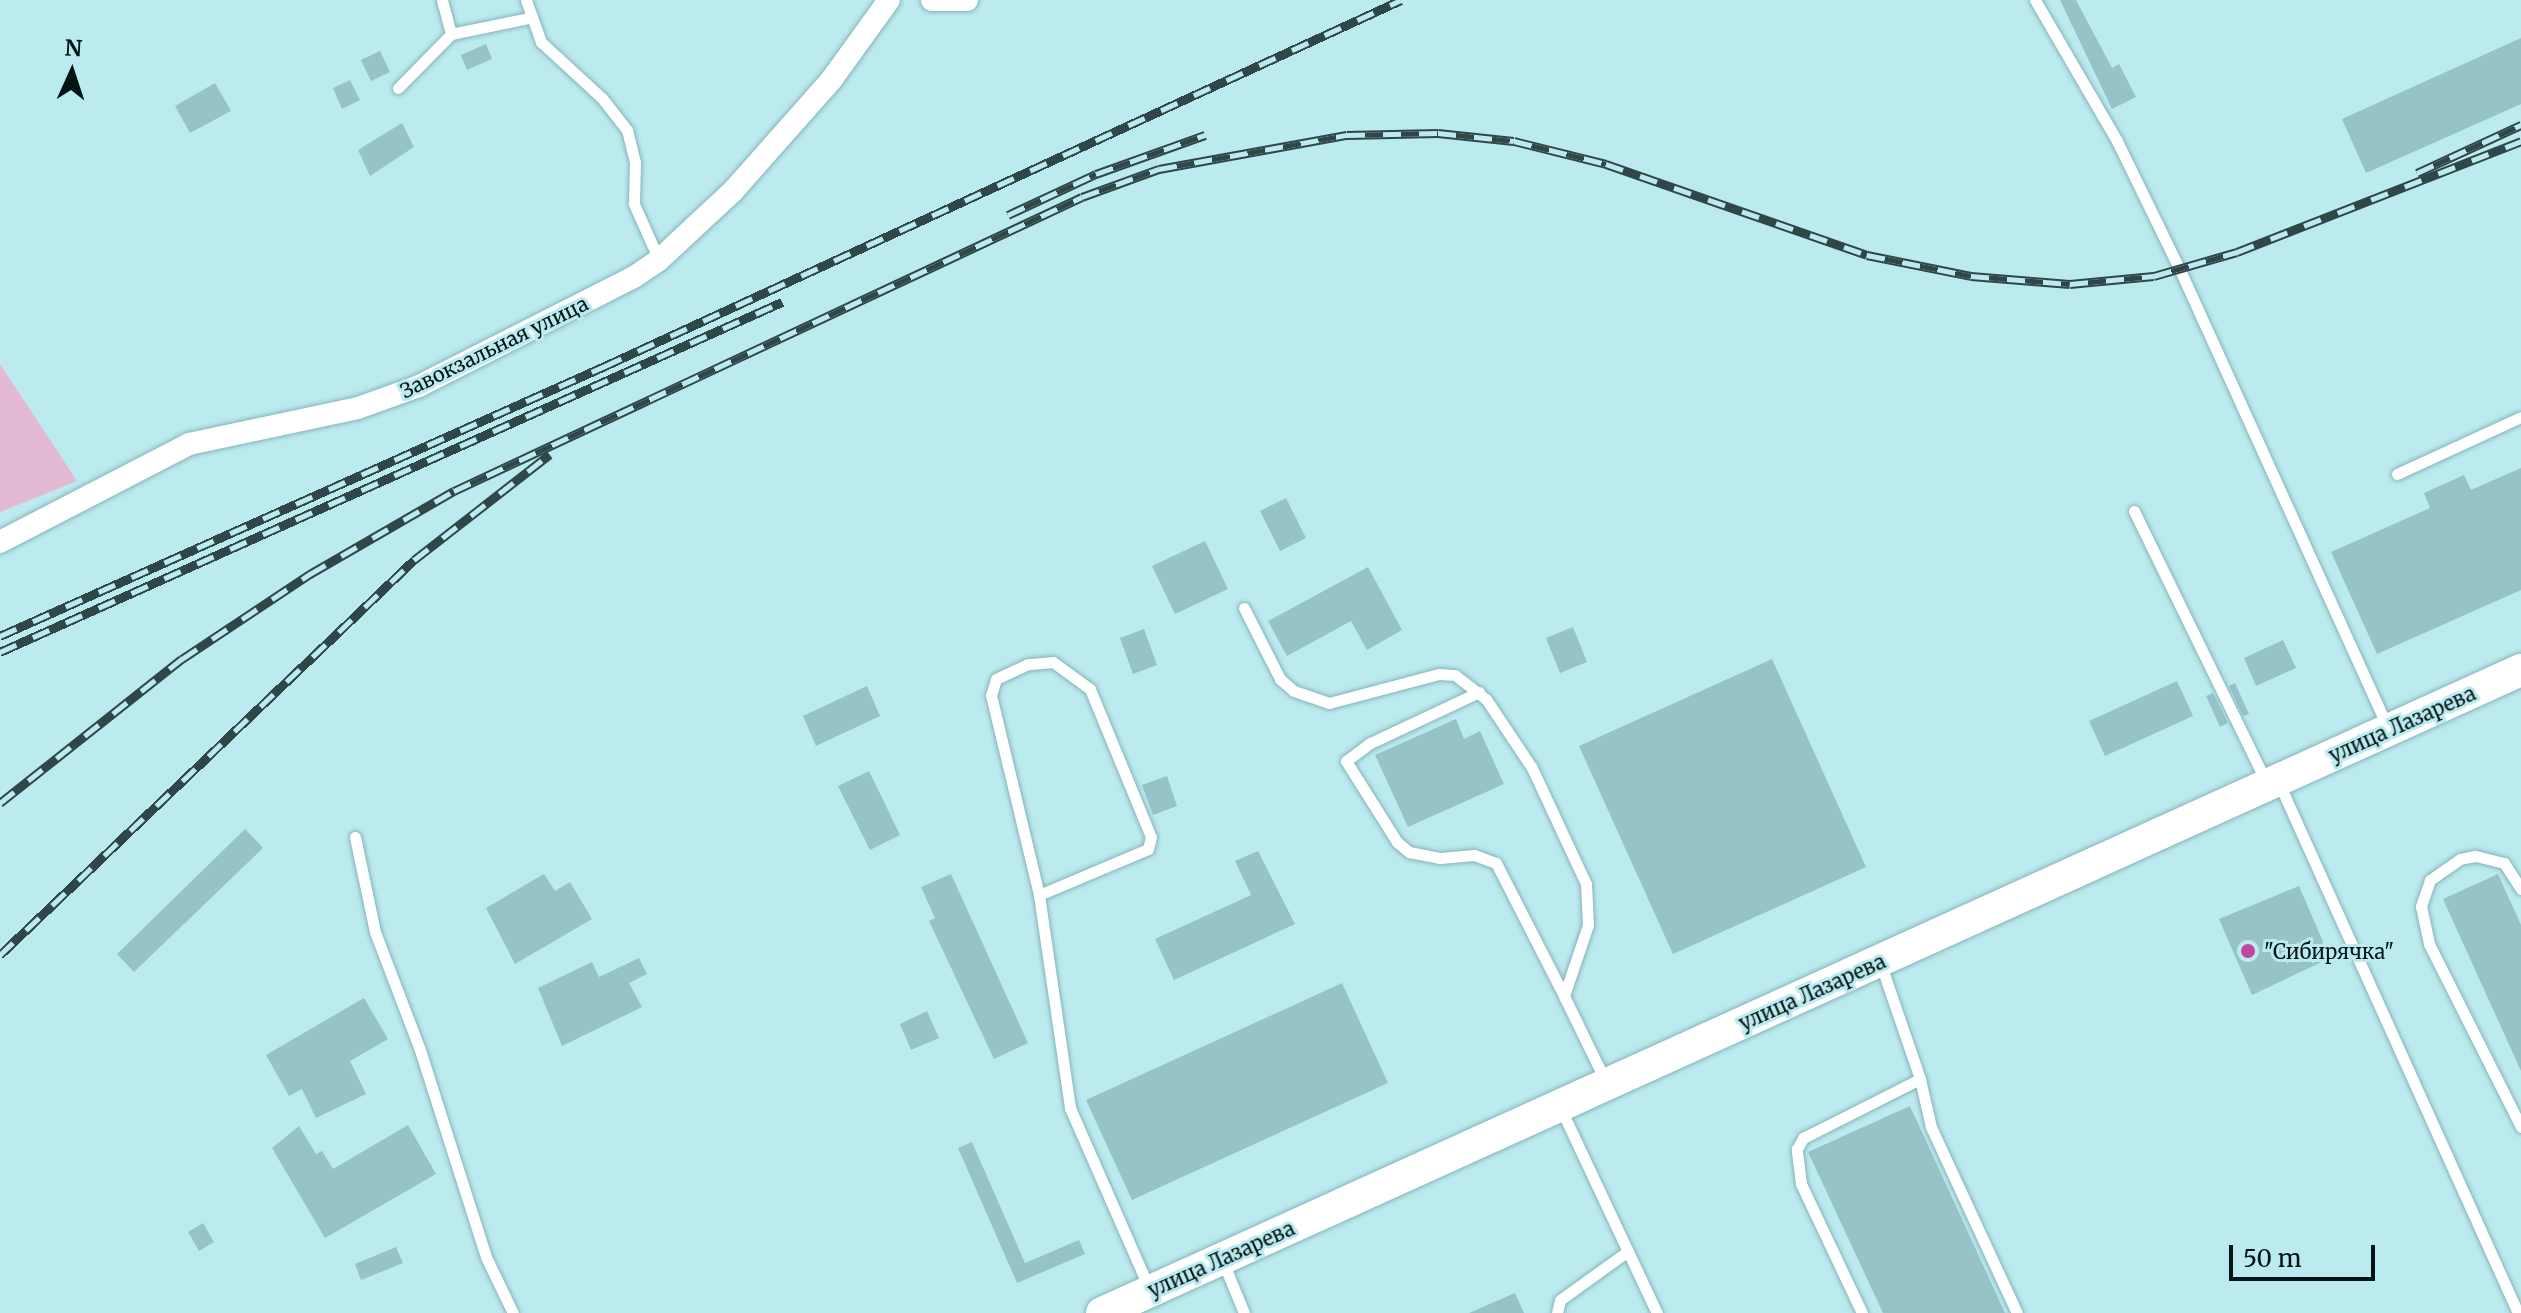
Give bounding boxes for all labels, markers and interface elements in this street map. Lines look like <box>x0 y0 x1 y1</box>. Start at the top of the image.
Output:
north arrow <box>32 32 112 112</box>
text: N <box>64 34 83 62</box>
street label: Завокзальная улица <box>396 291 592 403</box>
street label: улица Лазарева <box>2325 681 2479 767</box>
place label: "Сибирячка" <box>2264 939 2394 963</box>
marker: "Сибирячка" <box>2239 942 2257 960</box>
street label: улица Лазарева <box>1735 949 1889 1035</box>
street label: улица Лазарева <box>1144 1216 1298 1302</box>
scale bar <box>2233 1229 2379 1279</box>
text: 50 m <box>2243 1243 2302 1274</box>

